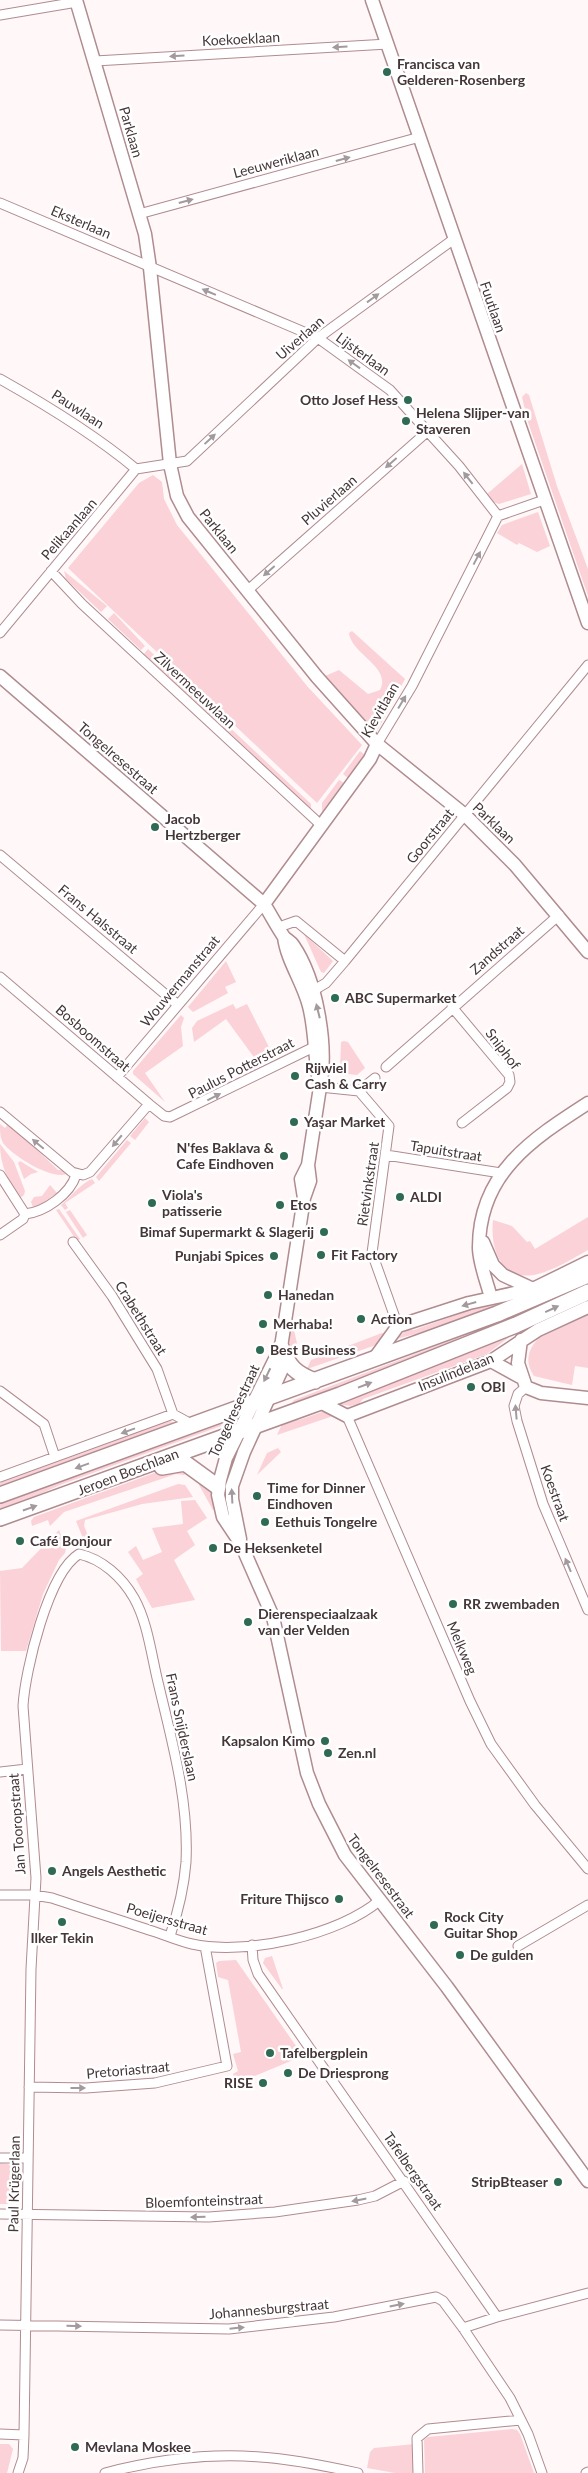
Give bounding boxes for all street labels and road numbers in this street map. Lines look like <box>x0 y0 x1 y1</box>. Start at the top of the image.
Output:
street label: Koekoeklaan <box>201 28 280 49</box>
street label: Parklaan <box>116 104 147 159</box>
street label: Leeuweriklaan <box>231 142 321 181</box>
street label: Eksterlaan <box>49 201 114 242</box>
street label: Fuutlaan <box>477 279 510 335</box>
street label: Uiverlaan <box>272 312 327 363</box>
street label: Lijsterlaan <box>333 328 394 379</box>
street label: Pauwlaan <box>49 385 108 432</box>
street label: Pluvierlaan <box>298 471 360 528</box>
street label: Pelikaanlaan <box>37 494 100 563</box>
street label: Parklaan <box>196 505 242 556</box>
street label: Zilvermeeuwlaan <box>151 648 239 732</box>
street label: Kievitlaan <box>357 679 402 740</box>
street label: Tongelresestraat <box>75 718 162 797</box>
street label: Parklaan <box>470 798 519 847</box>
street label: Goorstraat <box>402 805 457 867</box>
street label: Frans Halsstraat <box>55 880 141 957</box>
street label: Zandstraat <box>466 922 527 978</box>
street label: Wouwermanstraat <box>136 932 223 1030</box>
street label: Bosboomstraat <box>53 1001 134 1075</box>
street label: Sniphof <box>482 1025 524 1073</box>
street label: Paulus Potterstraat <box>185 1034 297 1102</box>
street label: Tapuitstraat <box>409 1136 483 1165</box>
street label: Rietvinkstraat <box>353 1141 382 1227</box>
street label: Crabethstraat <box>112 1278 171 1358</box>
street label: Insulindelaan <box>415 1349 496 1394</box>
street label: Tongelresestraat <box>205 1362 263 1460</box>
street label: Jeroen Boschlaan <box>75 1444 181 1499</box>
street label: Koestraat <box>537 1462 574 1523</box>
street label: Melkweg <box>444 1619 481 1677</box>
street label: Frans Snijderslaan <box>163 1671 202 1782</box>
street label: Jan Tooropstraat <box>4 1773 29 1875</box>
street label: Tongelresestraat <box>344 1830 419 1921</box>
street label: Poeijersstraat <box>125 1899 210 1938</box>
street label: Pretoriastraat <box>86 2057 170 2082</box>
street label: Tafelbergstraat <box>380 2128 447 2213</box>
street label: Paul Krügerlaan <box>4 2135 23 2232</box>
street label: Bloemfonteinstraat <box>145 2190 263 2211</box>
street label: Johannesburgstraat <box>208 2295 330 2322</box>

